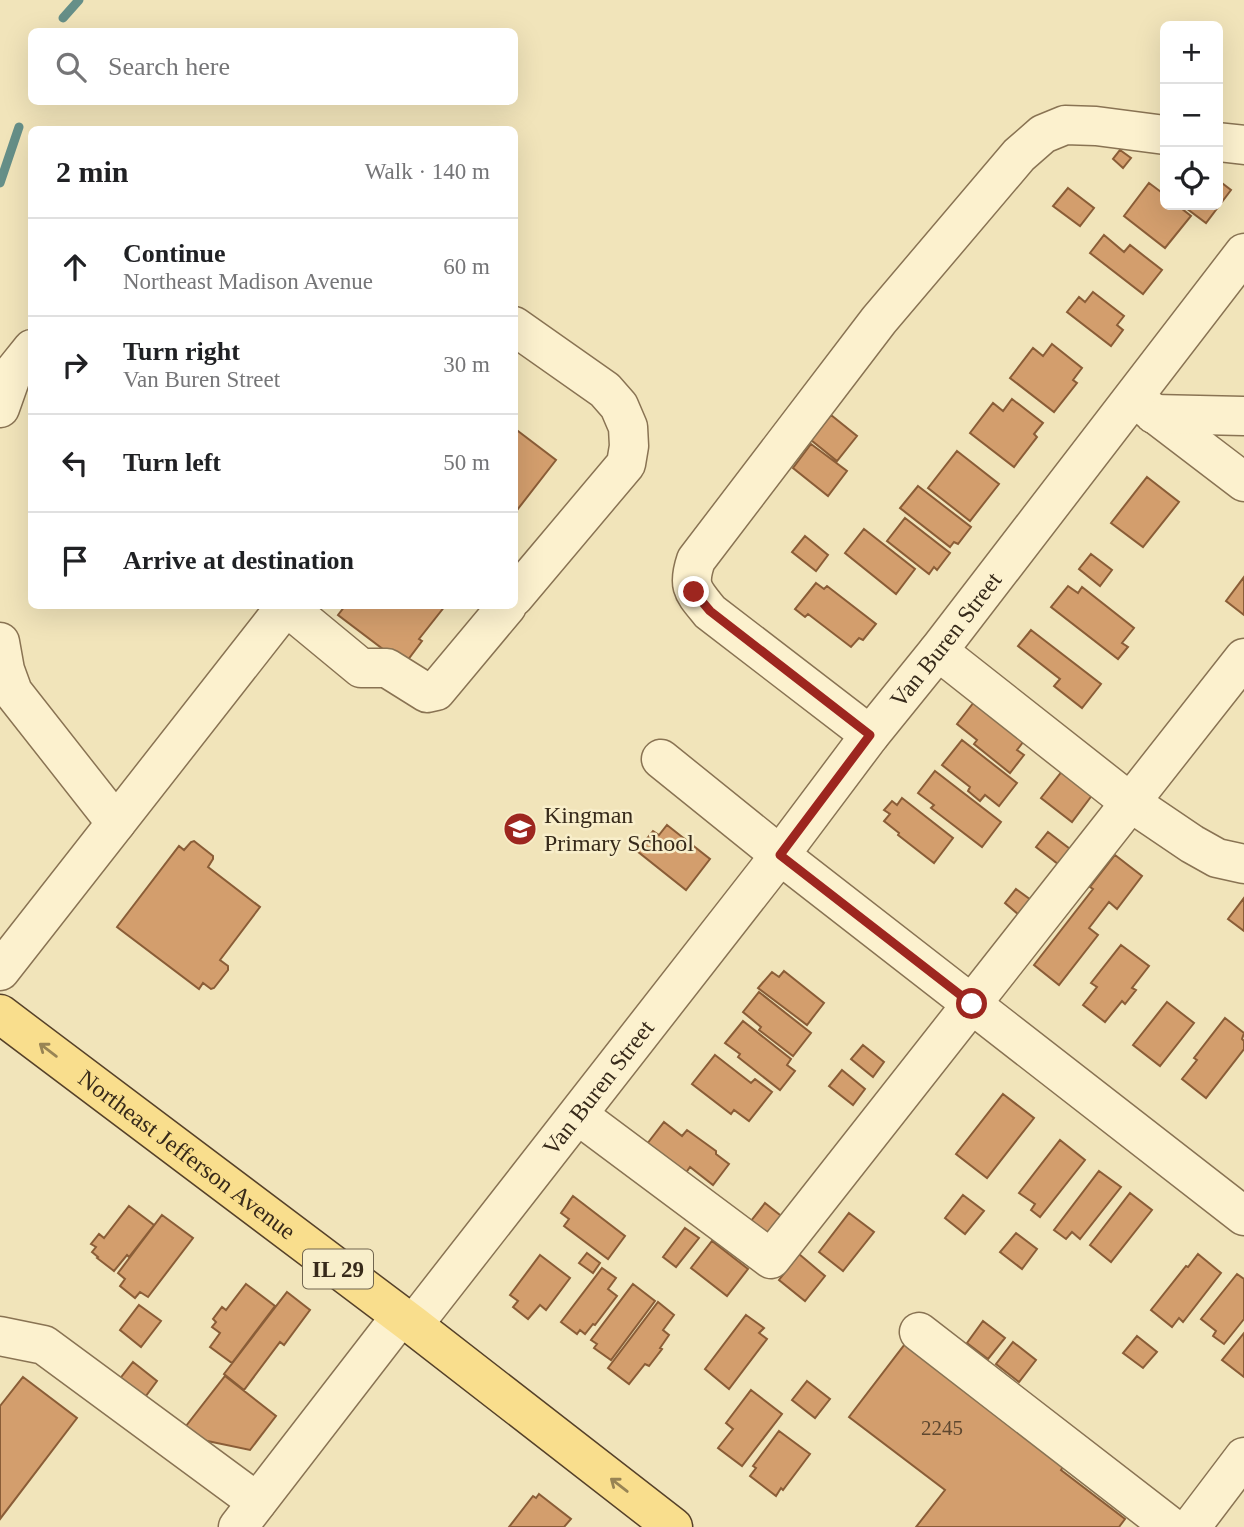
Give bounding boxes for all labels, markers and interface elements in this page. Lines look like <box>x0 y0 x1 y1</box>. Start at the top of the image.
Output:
map controls <box>1160 21 1223 210</box>
button: + <box>1160 21 1223 84</box>
search box <box>28 28 518 105</box>
icon: search <box>52 48 90 86</box>
text: Search here <box>108 52 230 81</box>
button: − <box>1160 84 1223 147</box>
button: locate <box>1160 147 1223 210</box>
text: 2 min <box>56 155 129 188</box>
text: Walk · 140 m <box>365 159 490 184</box>
text: Continue <box>123 239 226 268</box>
icon: ahead <box>56 248 94 286</box>
text: 60 m <box>443 254 490 279</box>
text: Northeast Madison Avenue <box>123 269 373 294</box>
text: Turn right <box>123 337 240 366</box>
icon: right <box>56 346 94 384</box>
text: 30 m <box>443 352 490 377</box>
text: Van Buren Street <box>123 367 280 392</box>
icon: left <box>56 444 94 482</box>
text: Turn left <box>123 448 221 477</box>
text: 50 m <box>443 450 490 475</box>
icon: arrive <box>56 542 94 580</box>
text: Arrive at destination <box>123 546 354 575</box>
street label: Van Buren Street <box>885 567 1007 712</box>
route end <box>678 576 709 607</box>
place label: Kingman Primary School <box>544 802 694 856</box>
school or university icon: Kingman Primary School <box>501 810 539 848</box>
route start <box>956 988 987 1019</box>
street label: Van Buren Street <box>538 1015 659 1160</box>
one-way arrow <box>39 1043 58 1058</box>
street label: Northeast Jefferson Avenue <box>73 1065 300 1245</box>
road number: IL 29 <box>303 1250 373 1288</box>
house number: 2245 <box>921 1416 963 1440</box>
one-way arrow <box>610 1478 629 1493</box>

